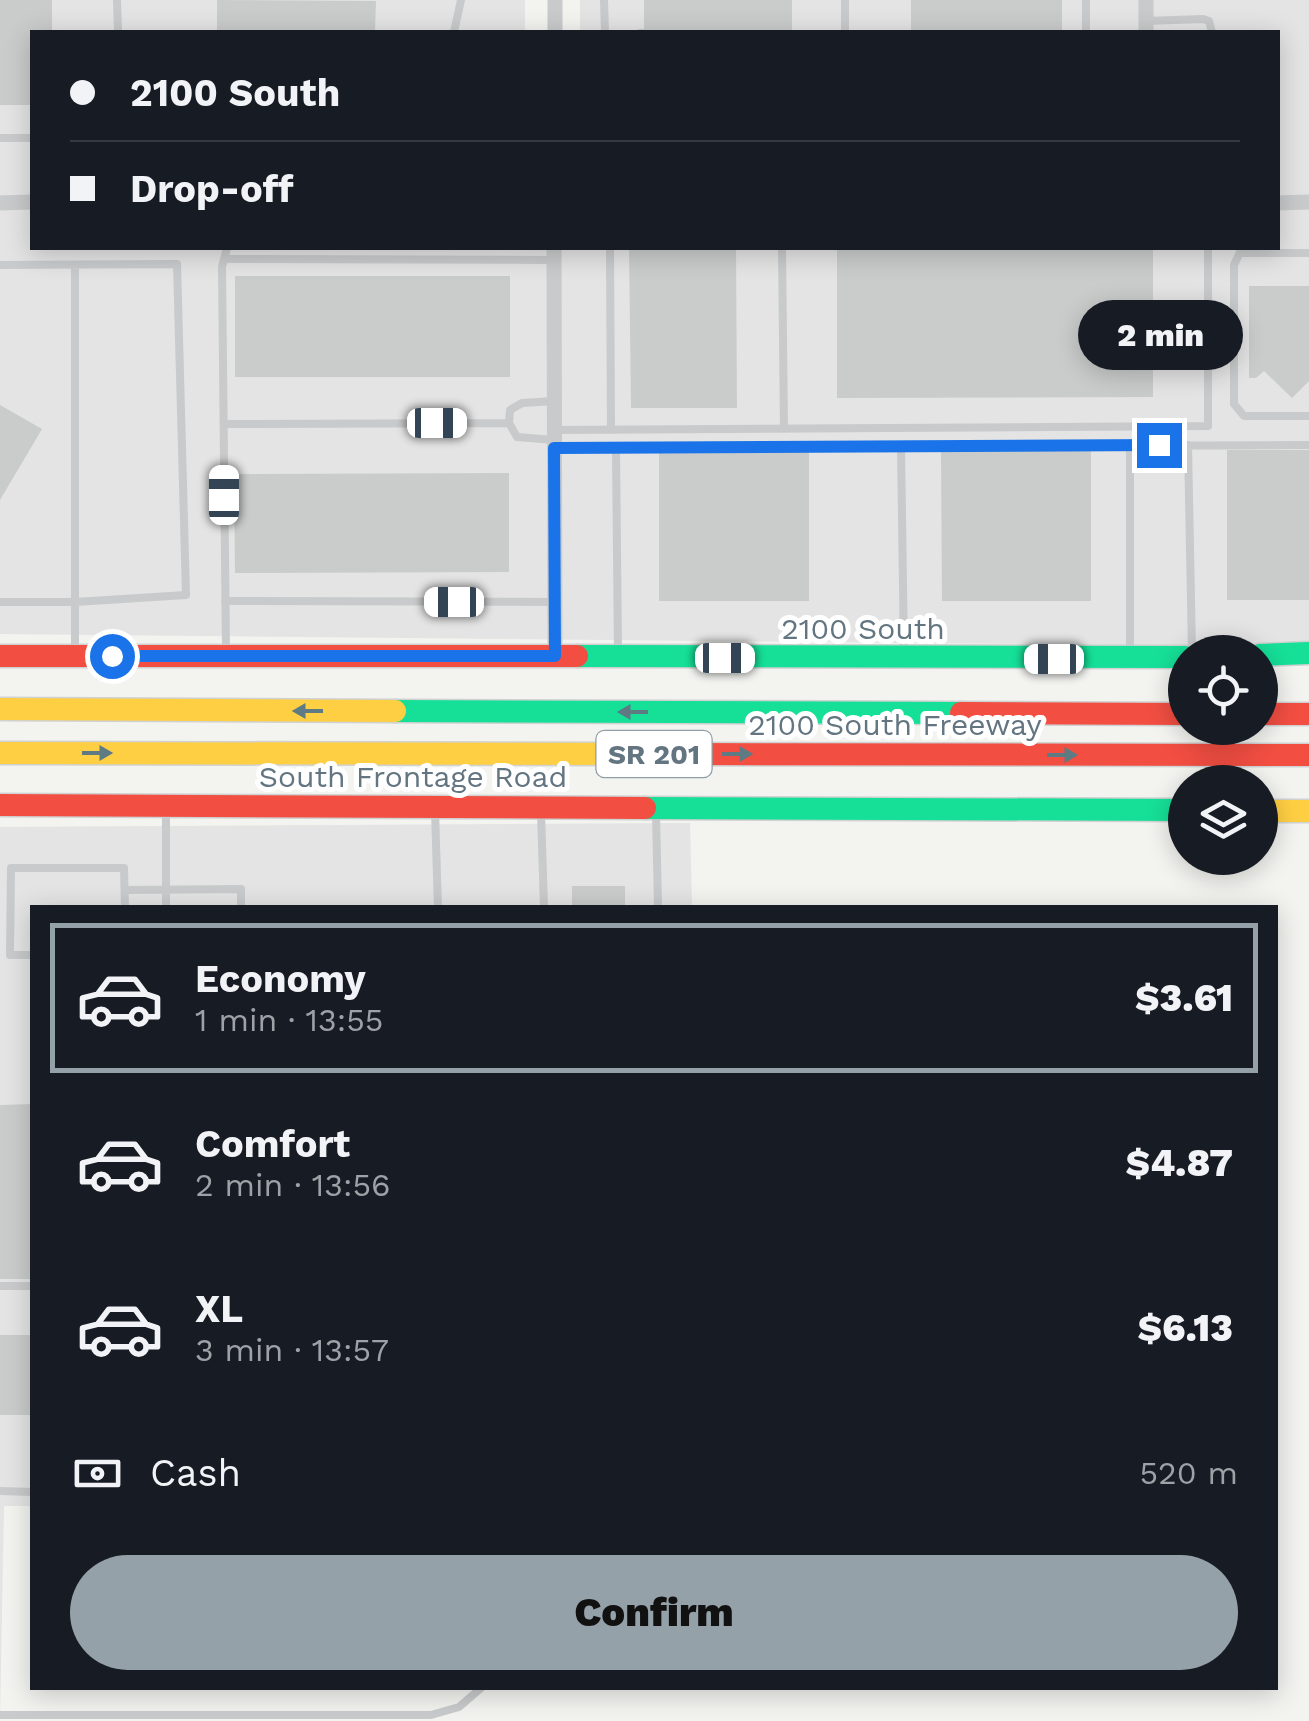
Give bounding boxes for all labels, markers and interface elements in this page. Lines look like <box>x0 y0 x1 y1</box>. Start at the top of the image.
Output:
text: 2100 South <box>130 71 340 115</box>
text: Drop-off <box>130 167 294 211</box>
callout: 2 min <box>1076 300 1242 370</box>
text: 2 min <box>1117 316 1204 354</box>
car <box>407 408 467 438</box>
route end <box>1137 423 1182 468</box>
car <box>209 465 239 525</box>
car <box>424 587 484 617</box>
street label: 2100 South <box>781 611 945 646</box>
route start <box>90 634 135 679</box>
map controls <box>1168 635 1278 875</box>
button: locate <box>1168 635 1278 745</box>
car <box>695 643 755 673</box>
car <box>1024 644 1084 674</box>
one-way arrow <box>291 702 323 718</box>
one-way arrow <box>616 704 648 720</box>
street label: 2100 South Freeway <box>748 707 1042 742</box>
road number: SR 201 <box>596 731 712 777</box>
one-way arrow <box>82 746 114 762</box>
one-way arrow <box>722 746 754 762</box>
one-way arrow <box>1047 747 1079 763</box>
street label: South Frontage Road <box>259 759 567 794</box>
button: layers <box>1168 765 1278 875</box>
icon: car <box>75 953 165 1043</box>
text: Economy <box>195 957 366 1001</box>
text: $3.61 <box>1135 976 1233 1020</box>
text: 1 min · 13:55 <box>195 1001 383 1039</box>
icon: car <box>75 1118 165 1208</box>
text: Comfort <box>195 1122 350 1166</box>
text: $4.87 <box>1126 1141 1233 1185</box>
text: 2 min · 13:56 <box>195 1166 391 1204</box>
icon: car <box>75 1283 165 1373</box>
text: XL <box>195 1287 243 1331</box>
text: $6.13 <box>1138 1306 1233 1350</box>
text: 3 min · 13:57 <box>195 1331 389 1369</box>
icon: cash <box>70 1446 125 1501</box>
text: Cash <box>150 1451 241 1495</box>
text: 520 m <box>1139 1454 1238 1492</box>
button: Confirm <box>70 1555 1238 1670</box>

